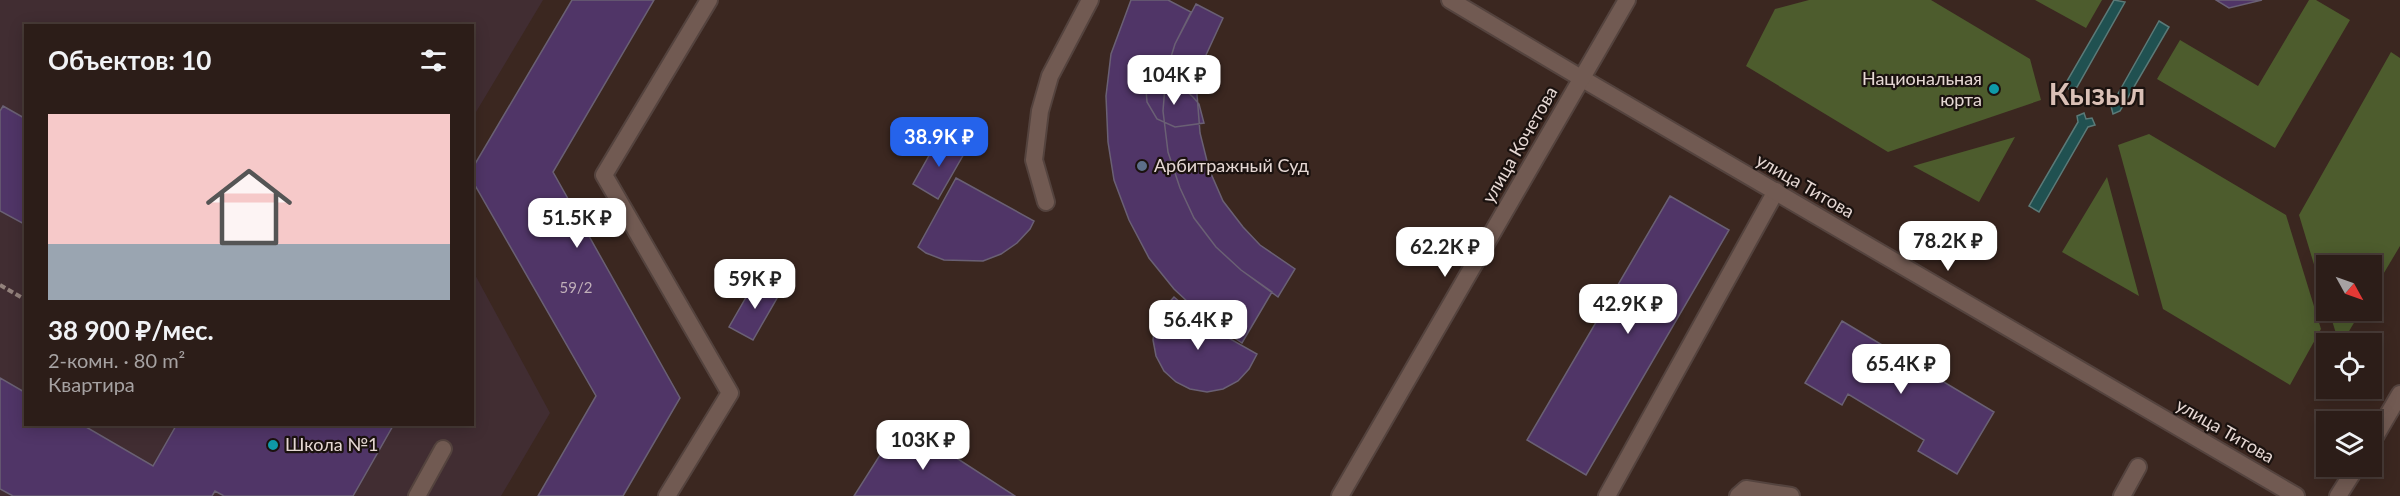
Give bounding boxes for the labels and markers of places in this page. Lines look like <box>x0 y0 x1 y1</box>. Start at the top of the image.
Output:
pin: 104K ₽ <box>1125 55 1223 106</box>
place label: Национальная юрта <box>1862 67 1982 110</box>
marker: Национальная юрта <box>1987 82 2001 96</box>
pin: 38.9K ₽ <box>884 117 994 168</box>
place label: Арбитражный Суд <box>1154 154 1309 176</box>
marker: Арбитражный Суд <box>1135 159 1149 173</box>
pin: 51.5K ₽ <box>522 198 632 249</box>
pin: 78.2K ₽ <box>1893 221 2003 272</box>
pin: 62.2K ₽ <box>1390 227 1500 278</box>
pin: 59K ₽ <box>713 259 797 310</box>
pin: 42.9K ₽ <box>1573 284 1683 335</box>
pin: 56.4K ₽ <box>1143 300 1253 351</box>
pin: 65.4K ₽ <box>1846 344 1956 395</box>
pin: 103K ₽ <box>874 420 972 471</box>
place label: Школа №1 <box>285 433 379 455</box>
marker: Школа №1 <box>266 438 280 452</box>

